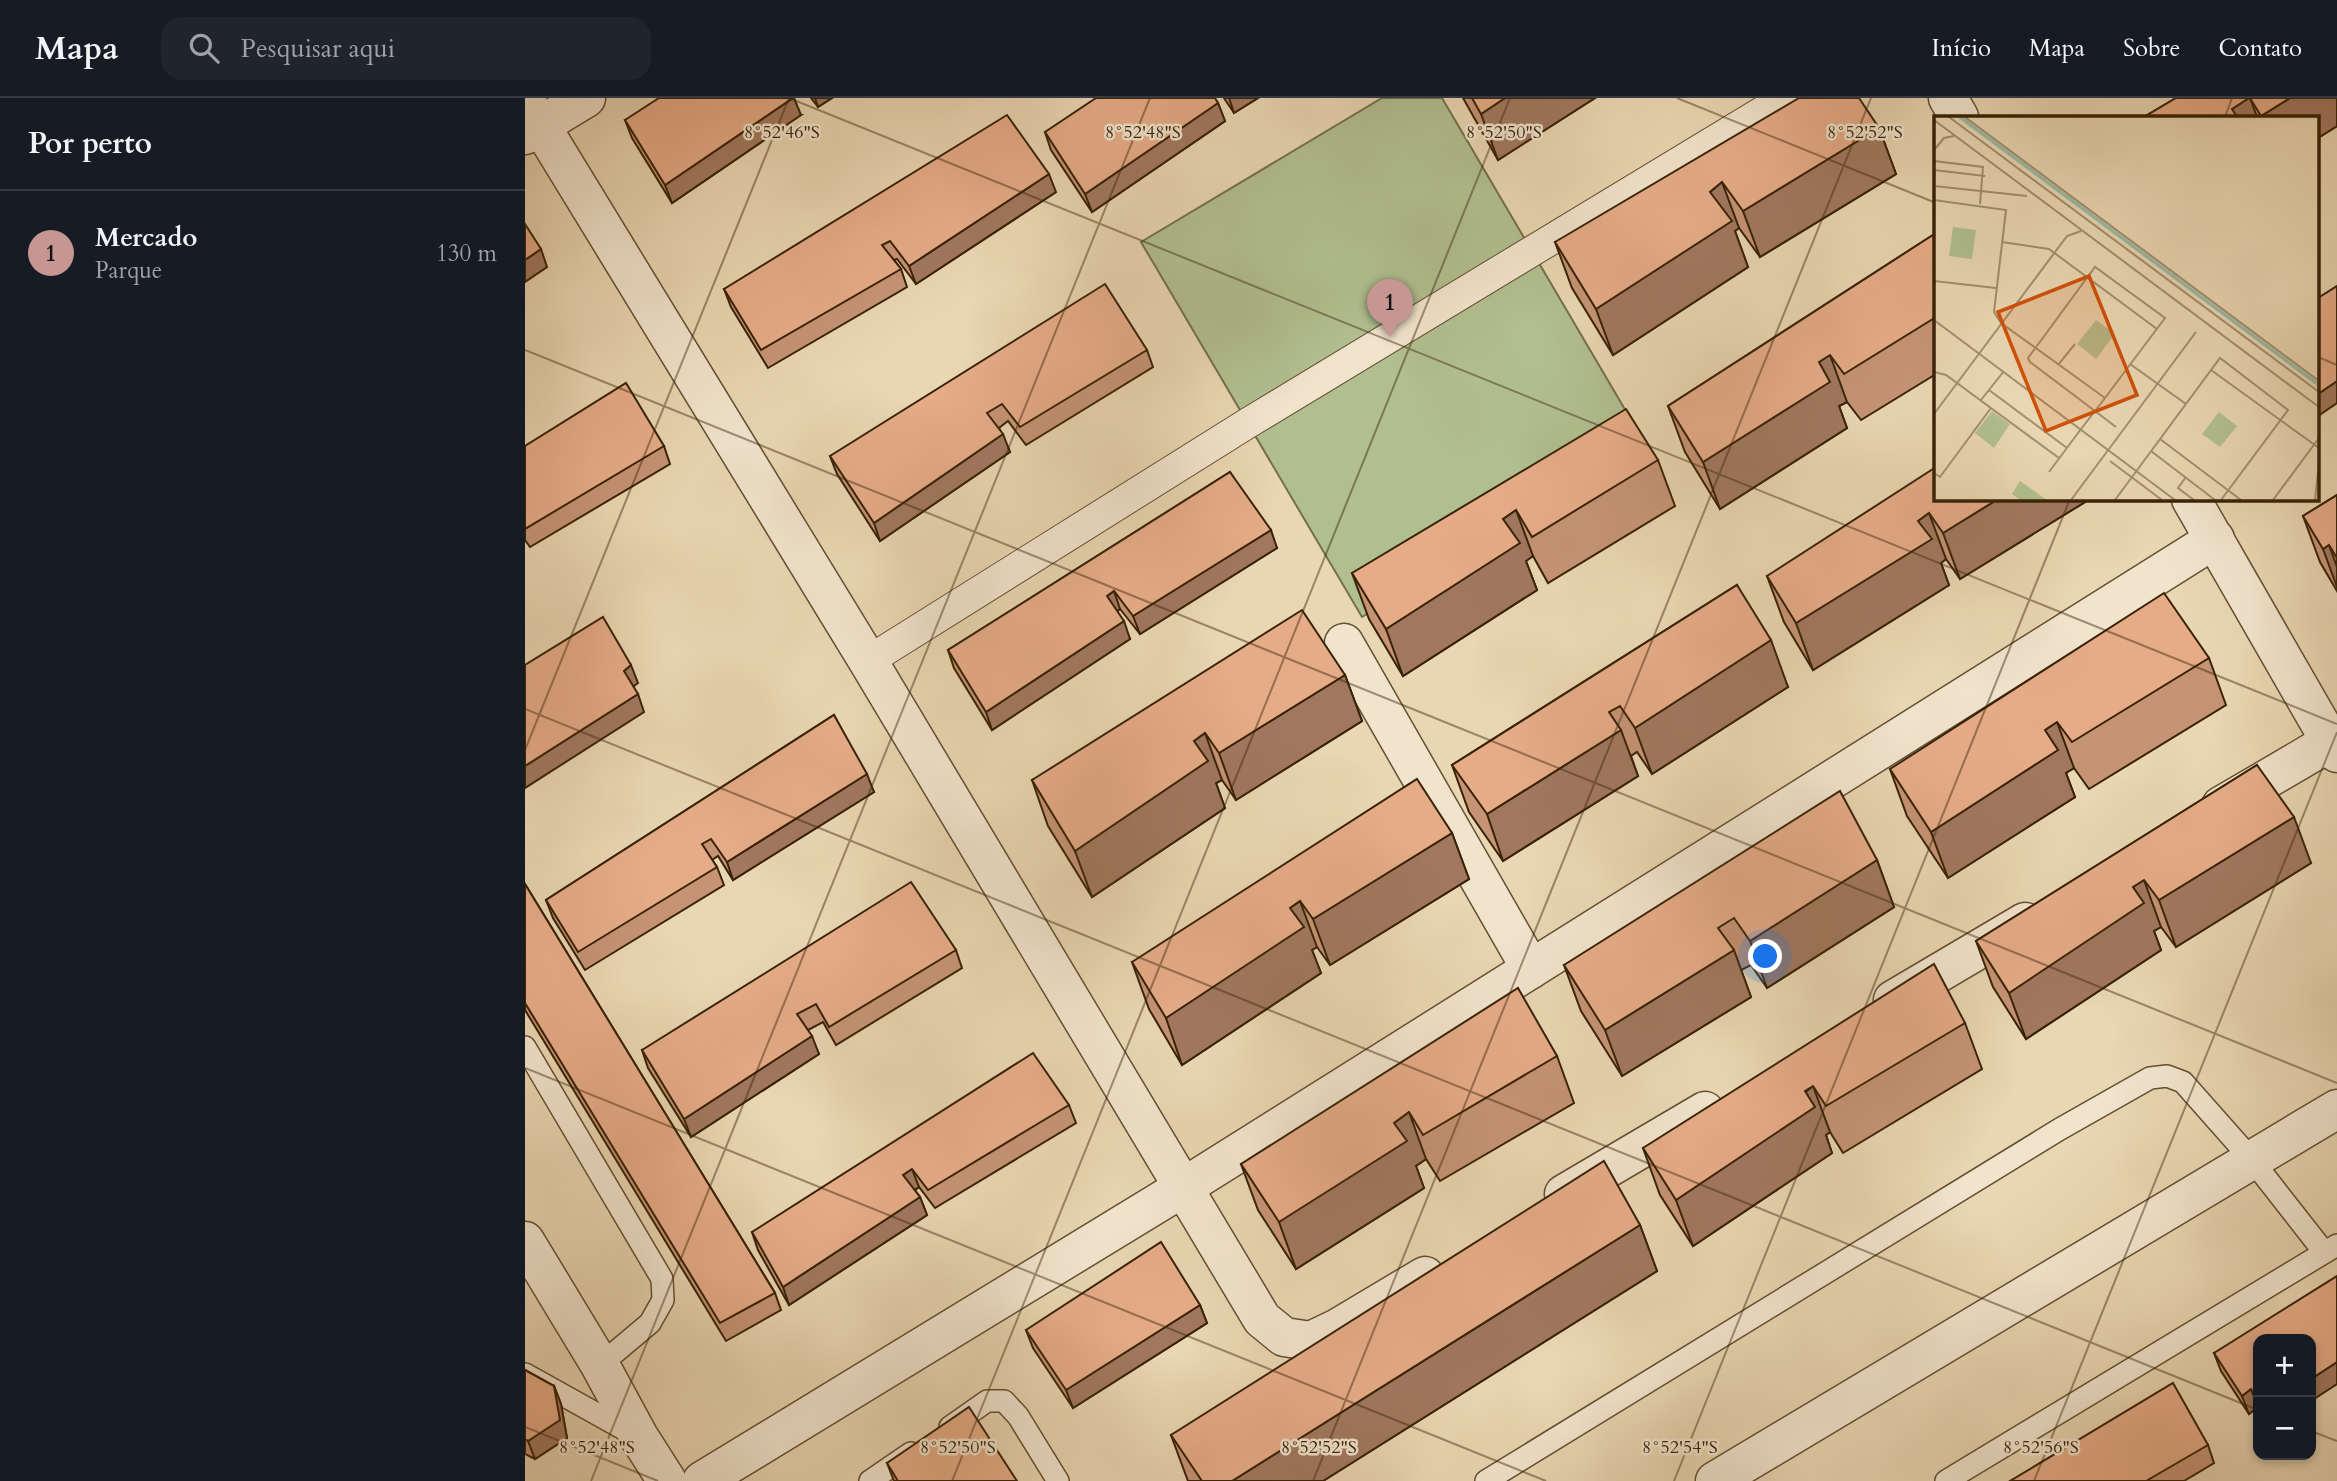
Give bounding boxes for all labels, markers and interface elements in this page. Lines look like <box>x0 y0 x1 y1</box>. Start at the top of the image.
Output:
search box <box>161 17 651 80</box>
text: Mapa <box>35 26 119 71</box>
icon: search <box>185 29 223 67</box>
text: Pesquisar aqui <box>241 31 395 66</box>
text: Início <box>1932 32 1991 65</box>
text: Mapa <box>2029 32 2085 65</box>
text: Sobre <box>2123 32 2181 65</box>
text: Contato <box>2219 32 2302 65</box>
inset map <box>1934 116 2319 500</box>
text: 8°52'46"S <box>744 120 820 145</box>
text: 8°52'48"S <box>1105 120 1181 145</box>
text: 8°52'50"S <box>1466 120 1542 145</box>
text: 8°52'52"S <box>1827 120 1903 145</box>
text: Por perto <box>28 123 152 164</box>
text: Mercado <box>95 220 198 255</box>
text: 1 <box>45 238 57 269</box>
text: 130 m <box>436 238 497 269</box>
text: Parque <box>95 255 162 286</box>
pin: 1 <box>1367 279 1413 337</box>
your location <box>1748 939 1782 973</box>
map controls <box>2253 1334 2316 1460</box>
button: + <box>2253 1334 2316 1397</box>
button: − <box>2253 1397 2316 1460</box>
text: 8°52'48"S <box>559 1435 635 1460</box>
text: 8°52'50"S <box>920 1435 996 1460</box>
text: 8°52'52"S <box>1281 1435 1357 1460</box>
text: 8°52'54"S <box>1642 1435 1718 1460</box>
text: 8°52'56"S <box>2003 1435 2079 1460</box>

